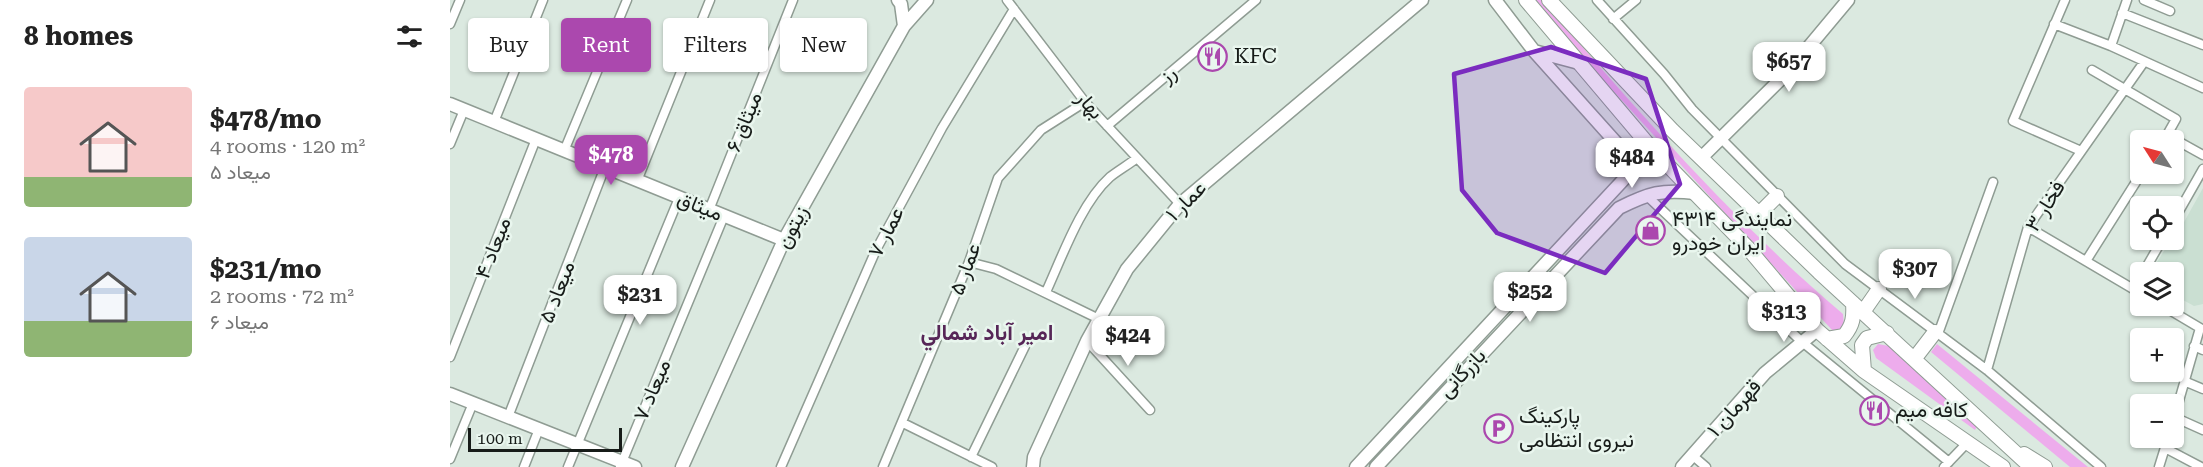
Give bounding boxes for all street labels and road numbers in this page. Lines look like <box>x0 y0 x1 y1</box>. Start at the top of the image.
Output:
street label: رز <box>1154 60 1182 89</box>
street label: بهار <box>1070 85 1109 125</box>
street label: میثاق ۶ <box>721 89 767 155</box>
street label: عمار ۱ <box>1161 176 1212 227</box>
street label: فخار ۳ <box>2020 176 2071 237</box>
street label: میثاق <box>674 186 726 226</box>
street label: زیتون <box>771 202 814 253</box>
street label: عمار ۷ <box>863 203 910 262</box>
street label: میعاد ۴ <box>470 214 516 282</box>
street label: عمار ۵ <box>945 240 986 299</box>
street label: میعاد ۵ <box>534 258 580 326</box>
street label: بازرگانی <box>1433 344 1491 403</box>
street label: میعاد ۷ <box>628 356 676 424</box>
street label: قهرمان ۱ <box>1702 374 1767 442</box>

